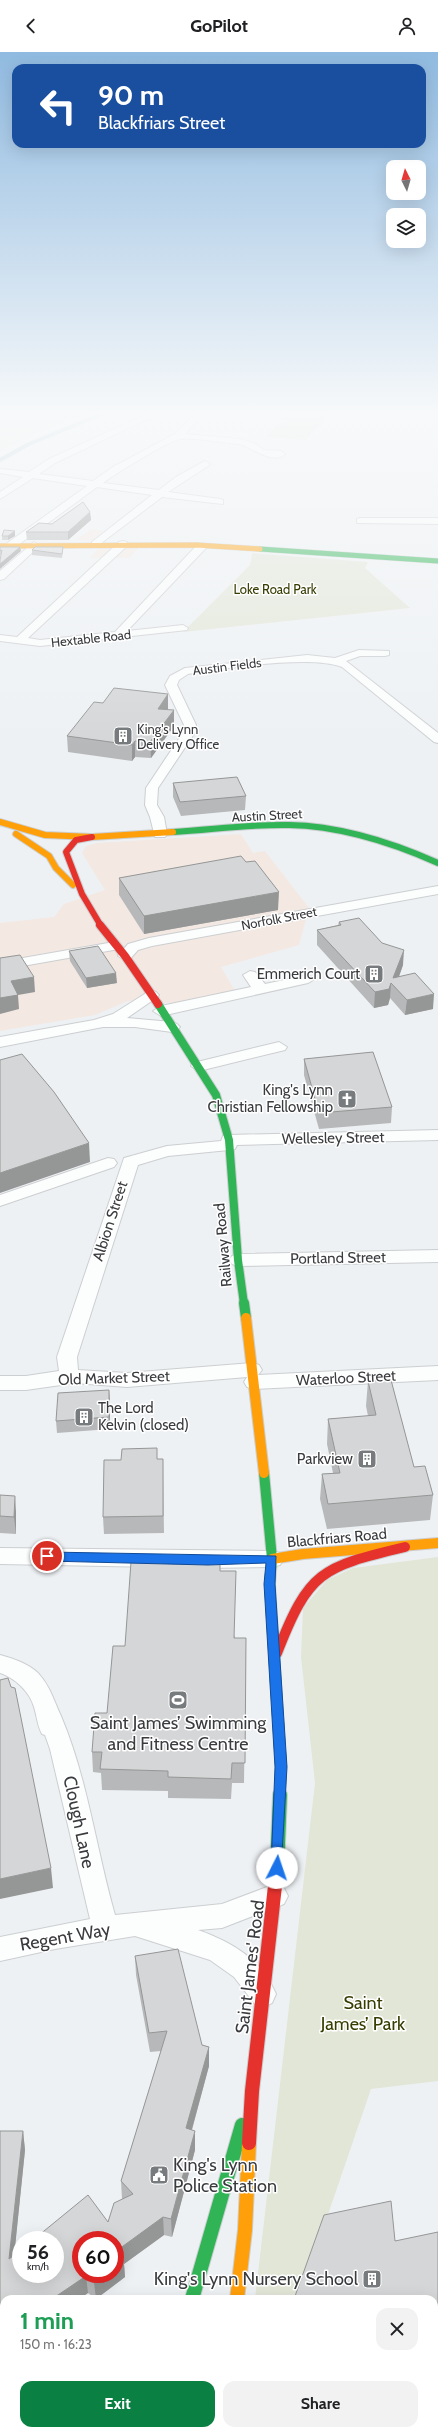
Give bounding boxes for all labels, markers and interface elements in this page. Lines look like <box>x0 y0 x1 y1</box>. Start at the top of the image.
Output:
icon: back <box>20 15 42 37</box>
text: GoPilot <box>190 15 248 37</box>
icon: person <box>396 15 418 37</box>
text: 90 m <box>98 78 164 112</box>
icon: left <box>32 80 84 132</box>
text: Blackfriars Street <box>98 112 225 134</box>
north arrow <box>386 160 426 200</box>
map controls <box>386 160 426 248</box>
button: layers <box>386 208 426 248</box>
park label: Loke Road Park <box>233 581 317 597</box>
street label: Hextable Road <box>50 626 132 650</box>
street label: Austin Fields <box>192 654 263 678</box>
place label: King's Lynn Delivery Office <box>137 721 220 752</box>
building icon: King's Lynn Delivery Office <box>112 725 134 747</box>
street label: Austin Street <box>231 805 303 825</box>
street label: Norfolk Street <box>240 903 319 933</box>
building icon: Emmerich Court <box>363 963 385 985</box>
place label: Emmerich Court <box>257 965 360 983</box>
place label: King's Lynn Christian Fellowship <box>208 1081 333 1116</box>
church icon: King's Lynn Christian Fellowship <box>336 1088 358 1110</box>
street label: Wellesley Street <box>281 1128 385 1148</box>
street label: Albion Street <box>89 1179 131 1263</box>
street label: Railway Road <box>210 1202 236 1288</box>
street label: Portland Street <box>290 1248 386 1268</box>
street label: Waterloo Street <box>296 1366 396 1390</box>
street label: Old Market Street <box>58 1367 170 1389</box>
place label: The Lord Kelvin (closed) <box>98 1399 189 1434</box>
building icon: The Lord Kelvin (closed) <box>73 1406 95 1428</box>
building icon: Parkview <box>356 1448 378 1470</box>
place label: Parkview <box>297 1450 353 1468</box>
street label: Blackfriars Road <box>286 1525 388 1551</box>
pin <box>30 1539 64 1573</box>
icon: arrive <box>36 1545 58 1567</box>
sports icon: Saint James’ Swimming and Fitness Centre <box>167 1689 189 1711</box>
place label: Saint James’ Swimming and Fitness Centre <box>90 1712 267 1755</box>
street label: Clough Lane <box>58 1774 100 1870</box>
position arrow <box>256 1847 298 1889</box>
street label: Saint James' Road <box>231 1899 269 2035</box>
street label: Regent Way <box>18 1918 112 1956</box>
park label: Saint James’ Park <box>320 1992 406 2035</box>
place label: King's Lynn Police Station <box>173 2154 277 2197</box>
public building icon: King's Lynn Police Station <box>148 2164 170 2186</box>
speed limit sign: 60 <box>72 2231 124 2283</box>
text: 56 <box>27 2240 49 2264</box>
text: km/h <box>27 2260 49 2273</box>
place label: King's Lynn Nursery School <box>154 2268 359 2290</box>
building icon: King's Lynn Nursery School <box>361 2268 383 2290</box>
text: 1 min <box>20 2306 74 2335</box>
button: close <box>376 2308 418 2350</box>
text: 150 m · 16:23 <box>20 2336 92 2352</box>
button: Exit <box>20 2381 215 2427</box>
button: Share <box>223 2381 418 2427</box>

